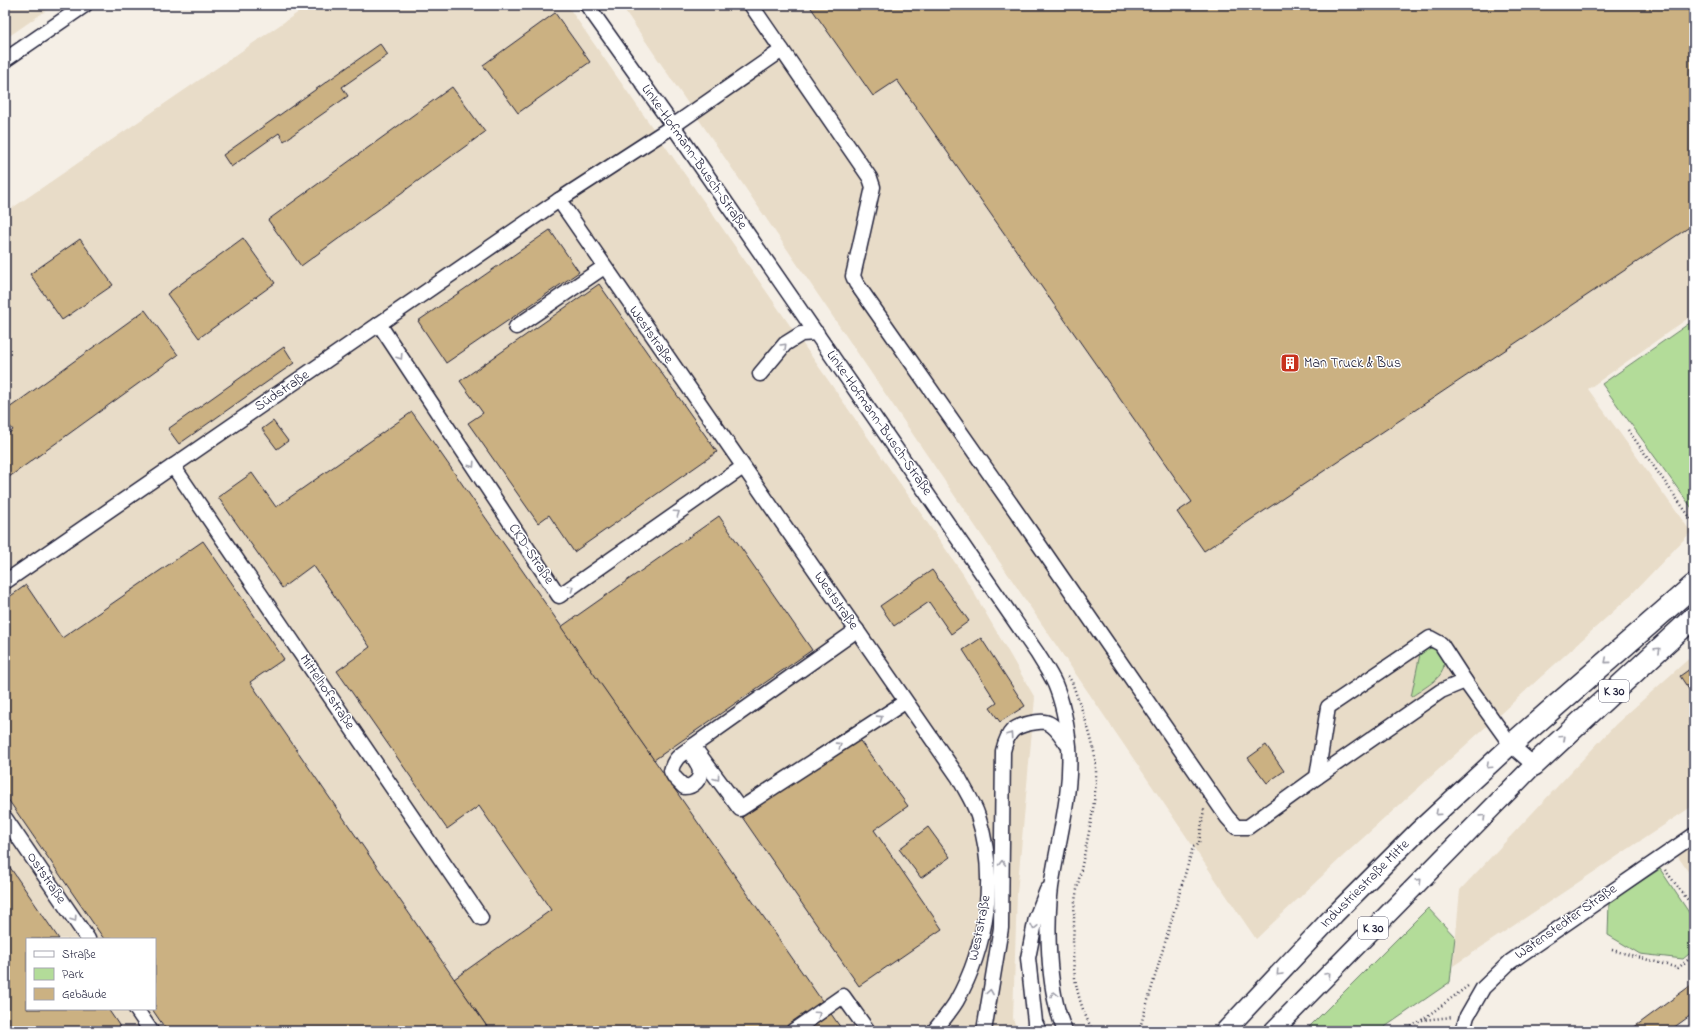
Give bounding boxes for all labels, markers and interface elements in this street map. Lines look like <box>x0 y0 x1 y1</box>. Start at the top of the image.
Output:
street label: Linke-Hofmann-Busch-Straße <box>636 80 753 234</box>
street label: Weststraße <box>623 302 679 369</box>
one-way arrow <box>779 344 787 351</box>
street label: Linke-Hofmann-Busch-Straße <box>821 346 938 500</box>
one-way arrow <box>396 352 403 359</box>
building icon: Man Truck & Bus <box>1279 352 1301 374</box>
place label: Man Truck & Bus <box>1304 353 1401 374</box>
street label: Südstraße <box>250 365 314 417</box>
one-way arrow <box>467 461 475 468</box>
one-way arrow <box>673 511 680 518</box>
street label: CKD-Straße <box>503 519 559 589</box>
street label: Weststraße <box>808 568 864 635</box>
one-way arrow <box>567 585 574 593</box>
one-way arrow <box>1654 648 1661 655</box>
street label: Mittelhofstraße <box>294 650 360 734</box>
one-way arrow <box>1604 657 1612 664</box>
road number: K 30 <box>1599 680 1629 702</box>
one-way arrow <box>876 715 883 723</box>
one-way arrow <box>1005 732 1013 739</box>
one-way arrow <box>1558 736 1566 743</box>
one-way arrow <box>835 742 842 749</box>
one-way arrow <box>1486 761 1494 769</box>
one-way arrow <box>712 773 719 780</box>
one-way arrow <box>1435 808 1442 815</box>
one-way arrow <box>1478 814 1486 822</box>
street label: Industriestraße Mitte <box>1316 834 1415 933</box>
street label: Oststraße <box>21 848 71 909</box>
one-way arrow <box>997 860 1006 866</box>
one-way arrow <box>1414 878 1422 886</box>
street label: Watenstedter Straße <box>1511 878 1622 965</box>
street label: Weststraße <box>963 893 997 963</box>
one-way arrow <box>69 915 77 922</box>
road number: K 30 <box>1358 917 1388 939</box>
one-way arrow <box>1031 924 1039 930</box>
legend <box>26 938 156 1010</box>
text: Straße <box>62 946 96 964</box>
text: Park <box>62 966 84 984</box>
one-way arrow <box>1277 968 1284 976</box>
one-way arrow <box>1324 972 1331 979</box>
text: Gebäude <box>62 986 107 1004</box>
one-way arrow <box>986 989 994 996</box>
one-way arrow <box>1051 990 1059 997</box>
one-way arrow <box>814 1012 821 1019</box>

